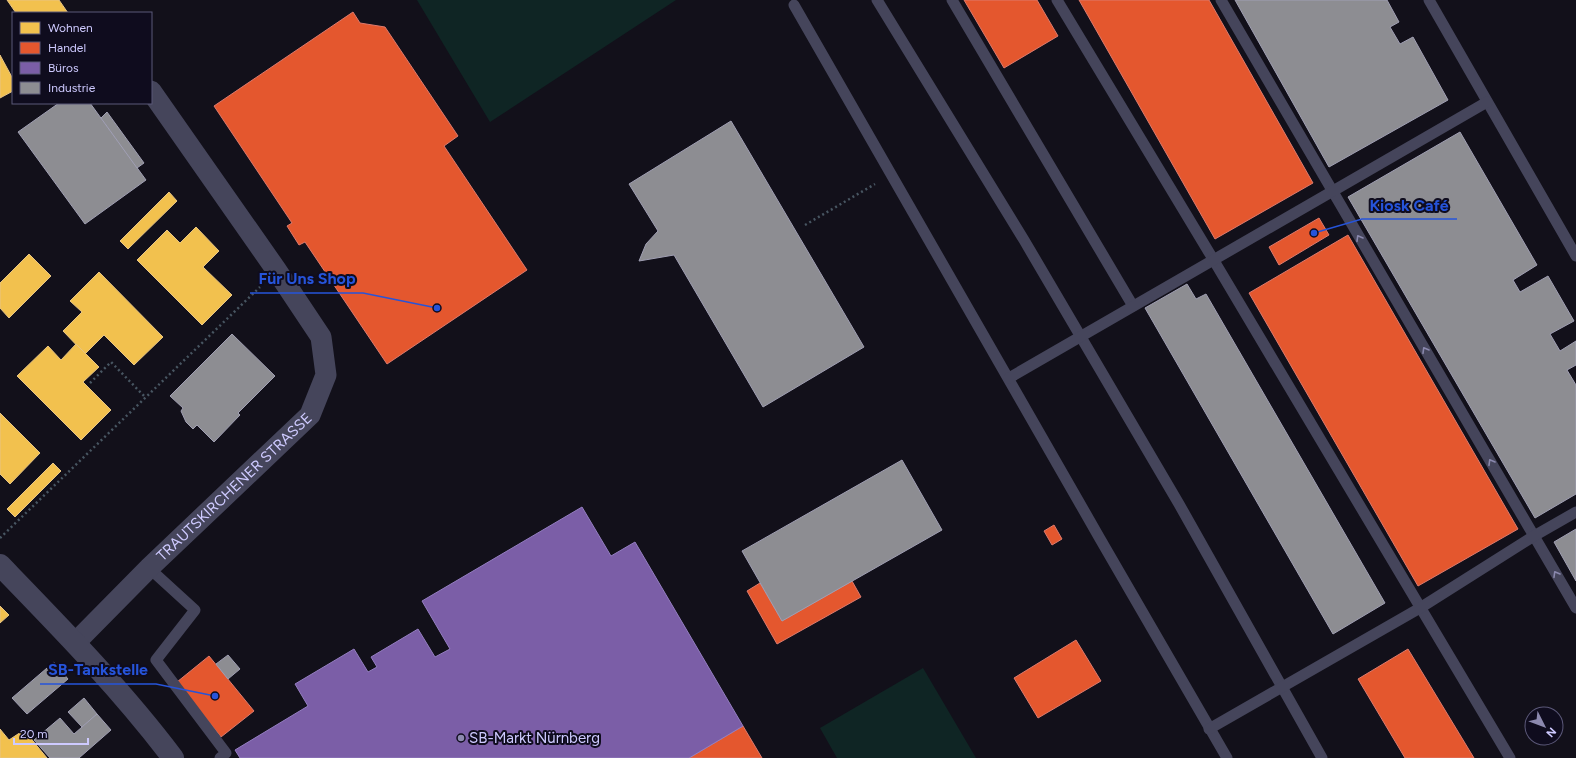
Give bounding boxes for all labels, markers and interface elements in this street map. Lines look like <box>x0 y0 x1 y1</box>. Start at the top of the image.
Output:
legend <box>12 12 152 104</box>
text: Wohnen <box>48 21 93 35</box>
text: Handel <box>48 41 86 55</box>
text: Büros <box>48 61 79 75</box>
text: Industrie <box>48 81 96 95</box>
callout: Kiosk Café <box>1362 191 1457 219</box>
text: Kiosk Café <box>1369 196 1449 215</box>
one-way arrow <box>1357 235 1364 242</box>
callout: Für Uns Shop <box>250 265 363 293</box>
text: Für Uns Shop <box>258 269 356 288</box>
one-way arrow <box>1422 347 1429 354</box>
street label: TRAUTSKIRCHENER STRASSE <box>153 409 316 565</box>
one-way arrow <box>1488 459 1495 466</box>
one-way arrow <box>1554 571 1561 578</box>
callout: SB-Tankstelle <box>40 656 156 684</box>
text: SB-Tankstelle <box>48 660 148 679</box>
north arrow <box>1524 706 1564 746</box>
scale bar <box>14 720 88 746</box>
text: N <box>1543 725 1559 740</box>
text: 20 m <box>20 727 48 741</box>
place label: SB-Markt Nürnberg <box>469 729 600 747</box>
marker: SB-Markt Nürnberg <box>456 733 466 743</box>

